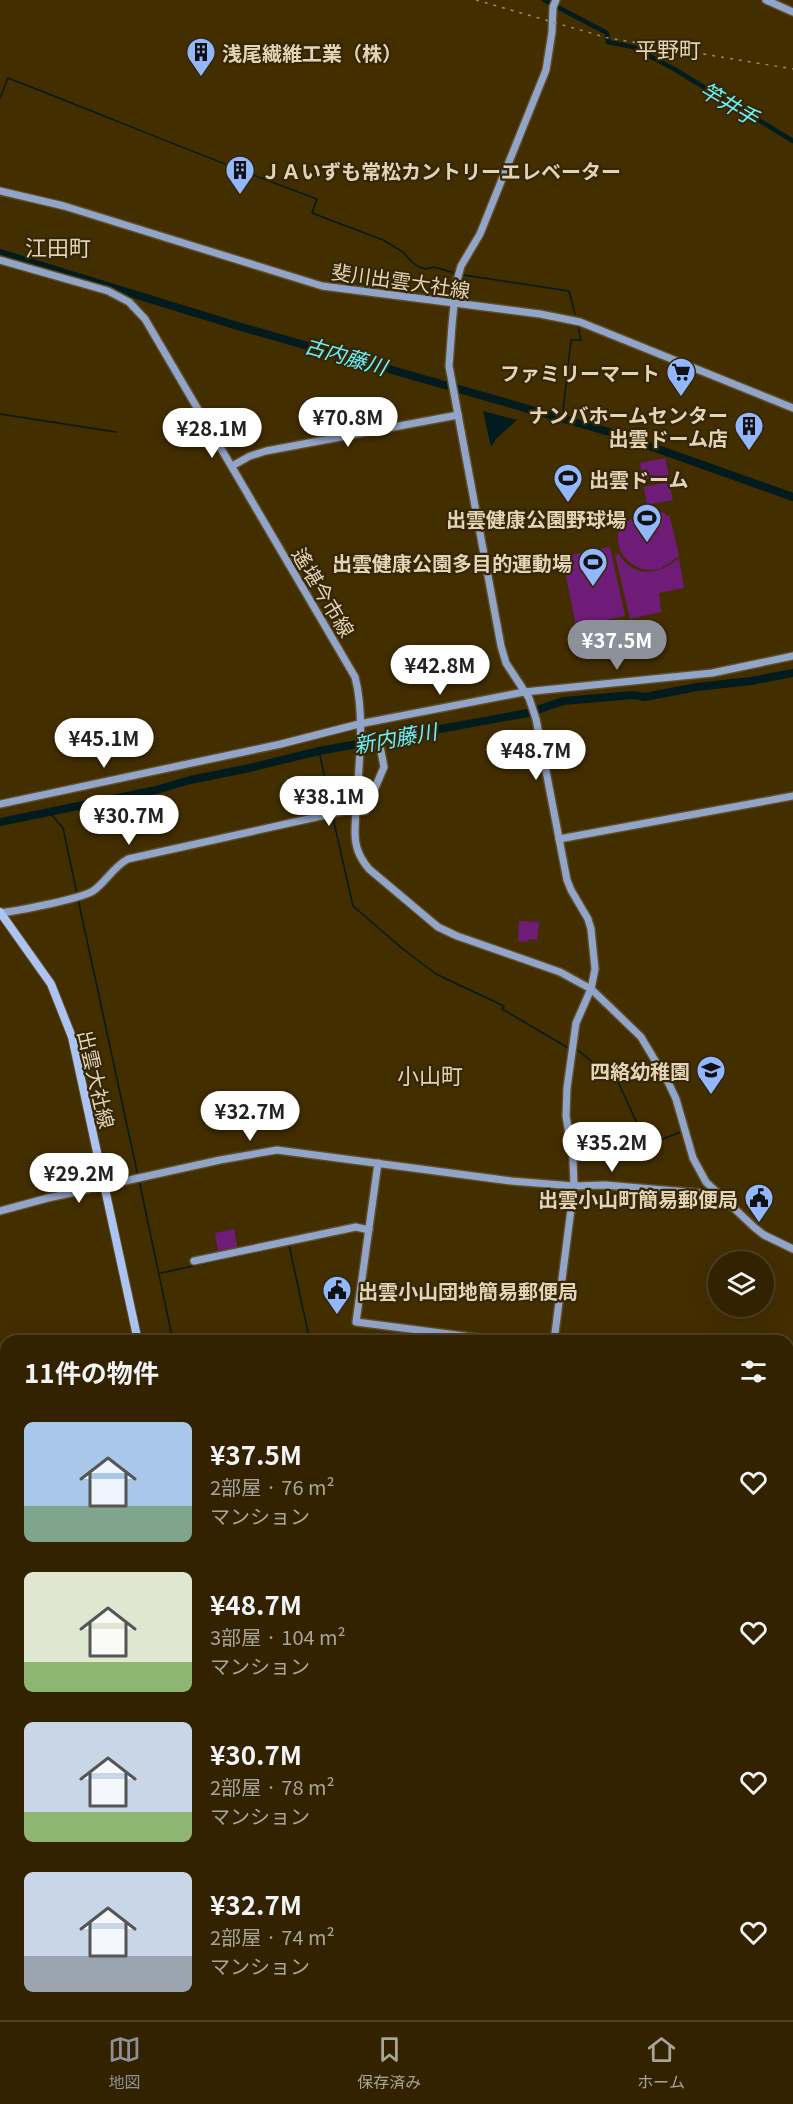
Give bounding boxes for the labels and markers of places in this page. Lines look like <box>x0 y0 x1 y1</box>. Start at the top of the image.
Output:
building icon: 浅尾繊維工業（株） <box>185 36 217 78</box>
place label: 浅尾繊維工業（株） <box>222 38 402 67</box>
building icon: ＪＡいずも常松カントリーエレベーター <box>224 154 256 196</box>
place label: ＪＡいずも常松カントリーエレベーター <box>261 156 621 185</box>
supermarket icon: ファミリーマート <box>665 356 697 398</box>
place label: ファミリーマート <box>500 358 660 387</box>
pin: ¥70.8M <box>299 397 397 448</box>
place label: ナンバホームセンター 出雲ドーム店 <box>529 400 728 452</box>
pin: ¥28.1M <box>163 408 261 459</box>
building icon: ナンバホームセンター 出雲ドーム店 <box>733 410 765 452</box>
sports icon: 出雲ドーム <box>552 462 584 504</box>
place label: 出雲ドーム <box>589 464 688 493</box>
sports icon: 出雲健康公園野球場 <box>631 502 663 544</box>
place label: 出雲健康公園野球場 <box>446 504 626 533</box>
sports icon: 出雲健康公園多目的運動場 <box>577 546 609 588</box>
place label: 出雲健康公園多目的運動場 <box>332 548 572 577</box>
pin: ¥37.5M <box>568 620 666 671</box>
pin: ¥42.8M <box>391 645 489 696</box>
pin: ¥45.1M <box>55 718 153 769</box>
pin: ¥48.7M <box>487 730 585 781</box>
pin: ¥38.1M <box>280 776 378 827</box>
pin: ¥30.7M <box>80 795 178 846</box>
school or university icon: 四絡幼稚園 <box>695 1054 727 1096</box>
place label: 四絡幼稚園 <box>590 1056 690 1085</box>
pin: ¥32.7M <box>201 1091 299 1142</box>
pin: ¥35.2M <box>563 1122 661 1173</box>
pin: ¥29.2M <box>30 1153 128 1204</box>
public building icon: 出雲小山町簡易郵便局 <box>743 1182 775 1224</box>
place label: 出雲小山町簡易郵便局 <box>538 1184 738 1213</box>
public building icon: 出雲小山団地簡易郵便局 <box>321 1274 353 1316</box>
place label: 出雲小山団地簡易郵便局 <box>358 1276 578 1305</box>

